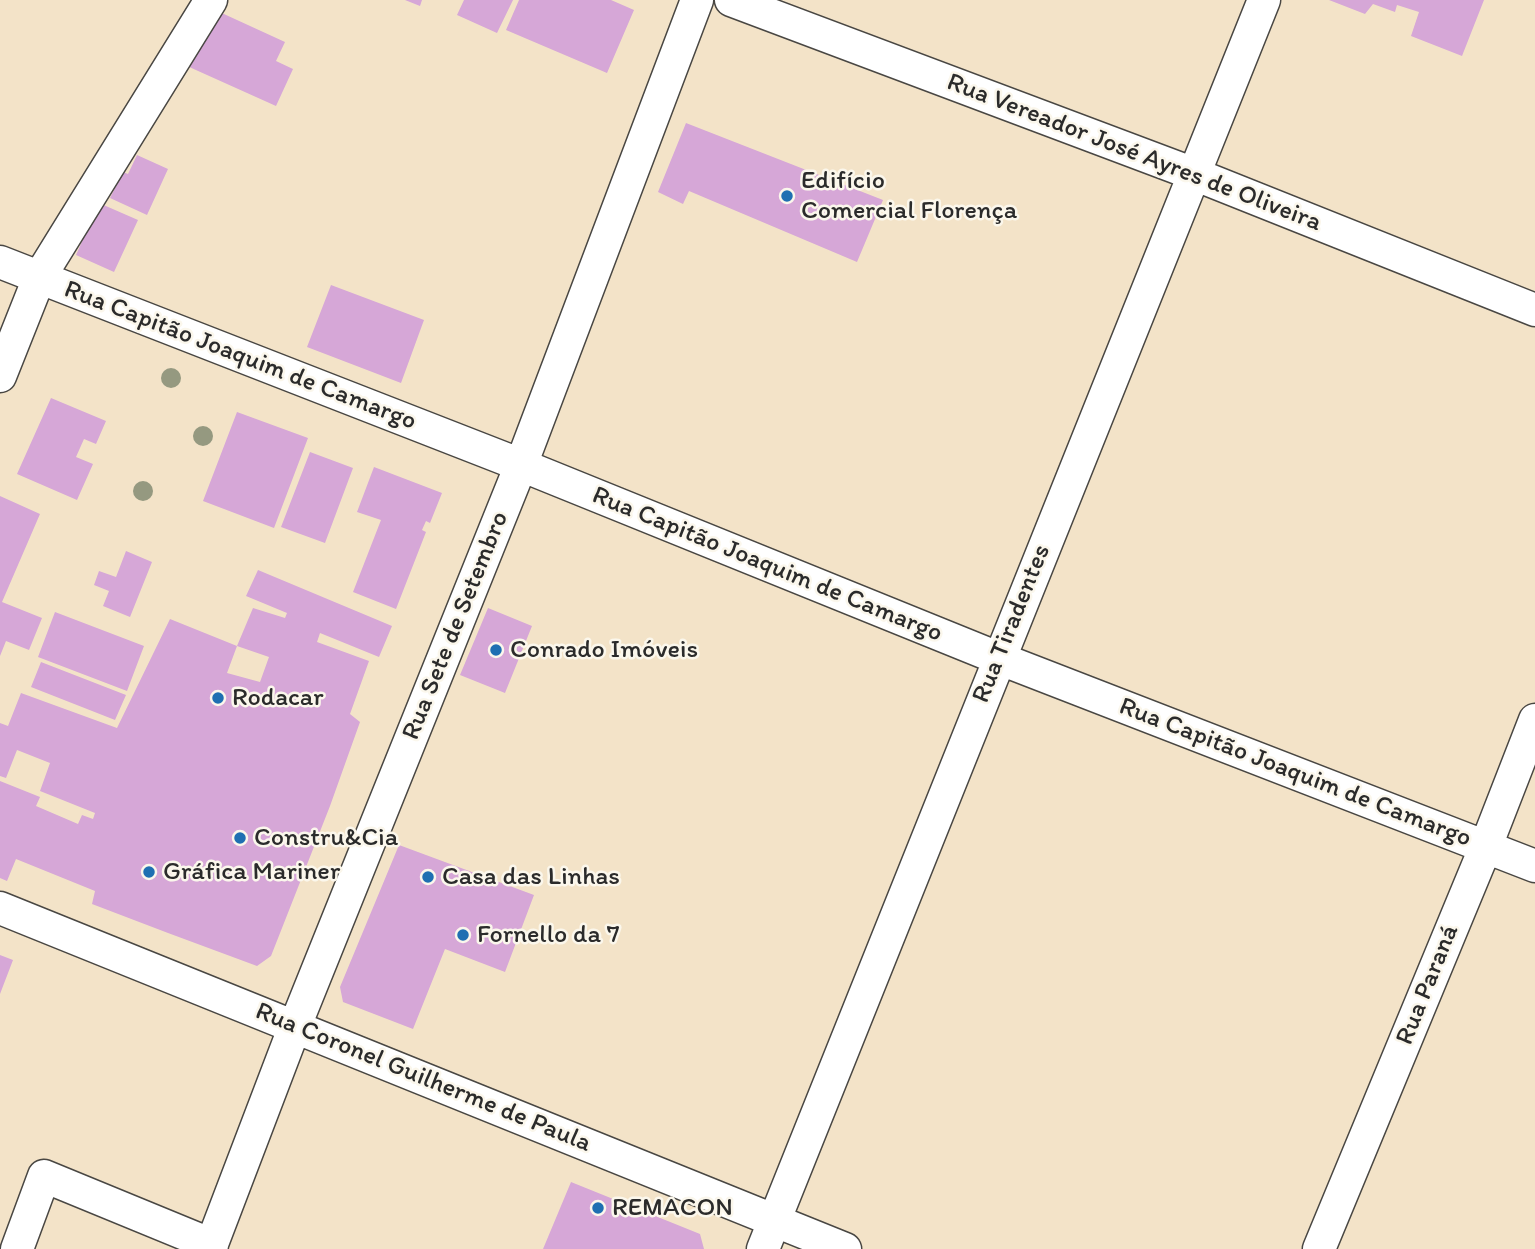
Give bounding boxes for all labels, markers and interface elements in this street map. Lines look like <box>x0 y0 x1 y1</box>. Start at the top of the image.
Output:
street label: Rua Vereador José Ayres de Oliveira <box>942 67 1326 239</box>
place label: Edifício Comercial Florença <box>801 165 1017 227</box>
marker: Edifício Comercial Florença <box>779 188 795 204</box>
street label: Rua Capitão Joaquim de Camargo <box>59 274 421 438</box>
street label: Rua Capitão Joaquim de Camargo <box>587 480 947 650</box>
street label: Rua Sete de Setembro <box>396 507 516 745</box>
street label: Rua Tiradentes <box>966 540 1058 708</box>
place label: Conrado Imóveis <box>510 634 698 666</box>
marker: Conrado Imóveis <box>488 642 504 658</box>
place label: Rodacar <box>232 682 324 714</box>
marker: Rodacar <box>210 690 226 706</box>
street label: Rua Capitão Joaquim de Camargo <box>1114 691 1476 855</box>
place label: Constru&Cia <box>254 822 398 854</box>
marker: Constru&Cia <box>232 830 248 846</box>
place label: Gráfica Mariner <box>163 856 340 888</box>
place label: Casa das Linhas <box>442 861 620 893</box>
marker: Gráfica Mariner <box>141 864 157 880</box>
marker: Casa das Linhas <box>420 869 436 885</box>
place label: Fornello da 7 <box>477 919 620 951</box>
street label: Rua Paraná <box>1390 920 1466 1050</box>
marker: Fornello da 7 <box>455 927 471 943</box>
street label: Rua Coronel Guilherme de Paula <box>250 996 596 1160</box>
place label: REMACON <box>612 1192 733 1224</box>
marker: REMACON <box>590 1200 606 1216</box>

